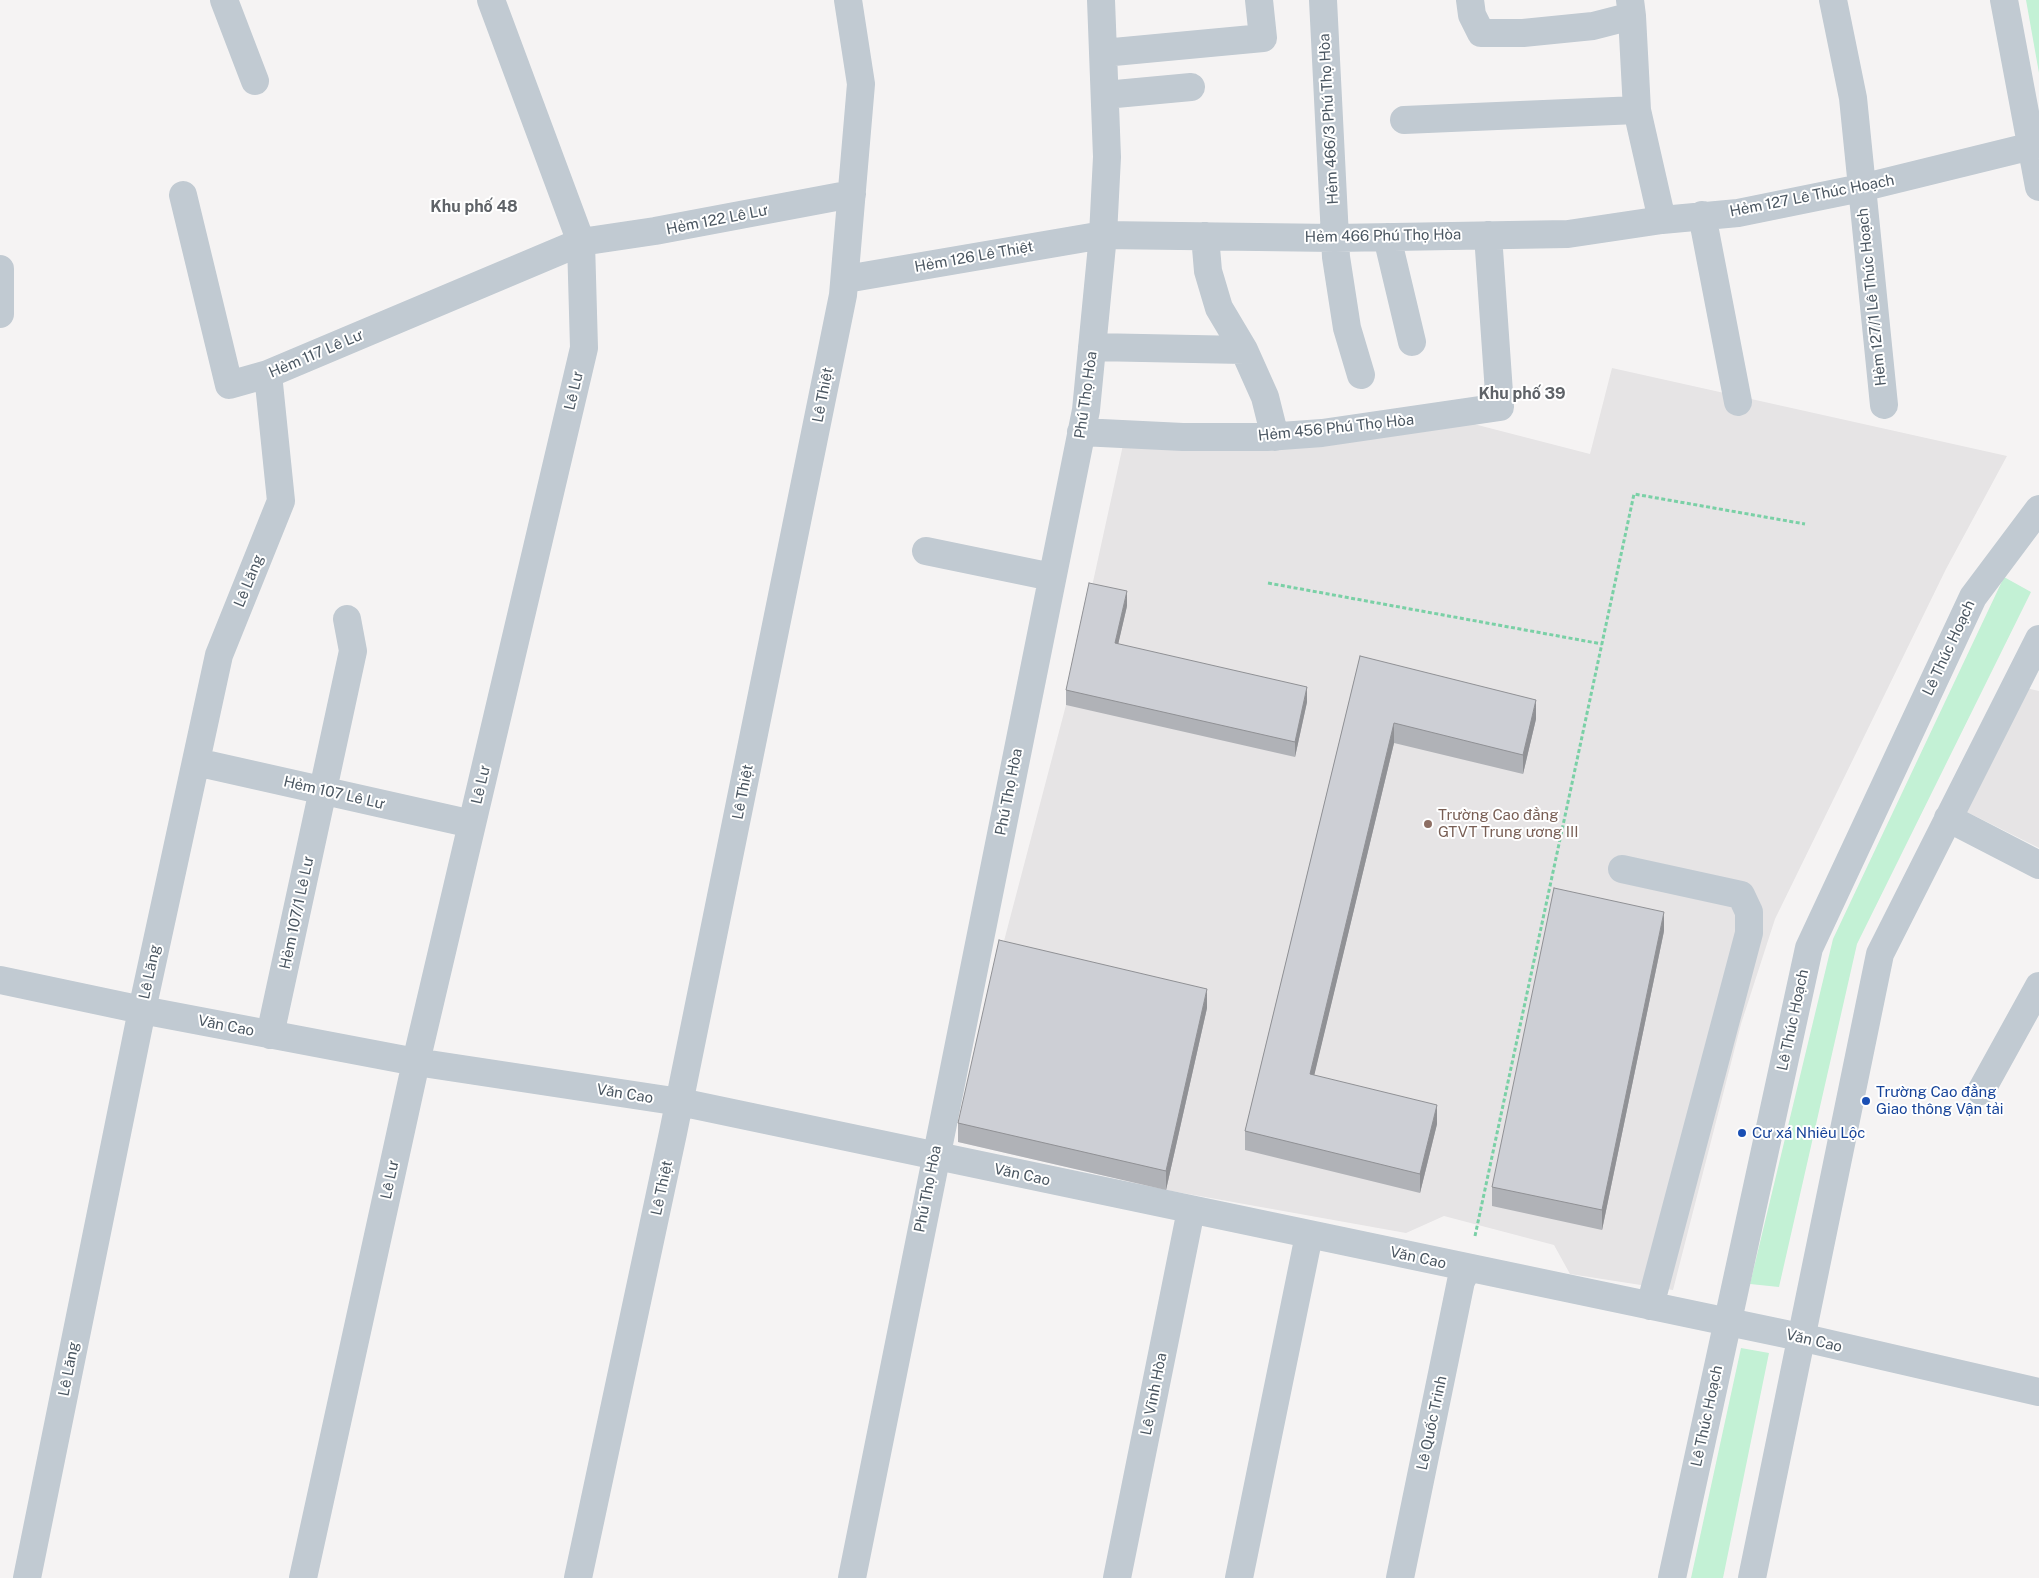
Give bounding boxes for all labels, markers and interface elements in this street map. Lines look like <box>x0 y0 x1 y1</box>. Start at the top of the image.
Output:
street label: Hẻm 466/3 Phú Thọ Hòa <box>1316 33 1342 205</box>
street label: Hẻm 127 Lê Thúc Hoạch <box>1728 171 1896 221</box>
district label: Khu phố 48 <box>430 197 518 217</box>
street label: Hẻm 122 Lê Lư <box>665 201 769 239</box>
street label: Hẻm 127/1 Lê Thúc Hoạch <box>1854 207 1890 387</box>
street label: Hẻm 466 Phú Thọ Hòa <box>1305 226 1461 246</box>
street label: Hẻm 126 Lê Thiệt <box>913 238 1035 276</box>
street label: Hẻm 117 Lê Lư <box>266 326 366 382</box>
street label: Phú Thọ Hòa <box>1071 350 1101 440</box>
street label: Lê Thiệt <box>809 366 837 424</box>
street label: Lê Lư <box>561 370 587 412</box>
district label: Khu phố 39 <box>1478 384 1566 404</box>
street label: Hẻm 456 Phú Thọ Hòa <box>1257 411 1415 445</box>
street label: Lê Lăng <box>230 552 268 610</box>
street label: Lê Thúc Hoạch <box>1919 597 1979 699</box>
street label: Phú Thọ Hòa <box>992 747 1026 837</box>
street label: Lê Thiệt <box>729 763 757 821</box>
street label: Lê Lư <box>468 764 494 806</box>
street label: Hẻm 107 Lê Lư <box>282 773 386 813</box>
place label: Trường Cao đẳng GTVT Trung ương III <box>1438 806 1579 841</box>
marker: Trường Cao đẳng GTVT Trung ương III <box>1422 818 1434 830</box>
street label: Hẻm 107/1 Lê Lư <box>276 855 318 971</box>
street label: Lê Lăng <box>135 943 165 1001</box>
street label: Lê Thúc Hoạch <box>1773 968 1813 1072</box>
street label: Văn Cao <box>196 1012 256 1040</box>
street label: Văn Cao <box>595 1081 655 1107</box>
place label: Trường Cao đẳng Giao thông Vận tải <box>1876 1083 2004 1118</box>
marker: Trường Cao đẳng Giao thông Vận tải <box>1860 1095 1872 1107</box>
place label: Cư xá Nhiêu Lộc <box>1752 1124 1865 1142</box>
marker: Cư xá Nhiêu Lộc <box>1736 1127 1748 1139</box>
street label: Phú Thọ Hòa <box>911 1144 945 1234</box>
street label: Lê Lư <box>377 1159 403 1201</box>
street label: Lê Thiệt <box>647 1159 677 1217</box>
street label: Văn Cao <box>992 1160 1052 1190</box>
street label: Văn Cao <box>1388 1243 1448 1273</box>
street label: Văn Cao <box>1784 1326 1844 1356</box>
street label: Lê Lăng <box>55 1340 83 1398</box>
street label: Lê Vĩnh Hòa <box>1137 1351 1171 1437</box>
street label: Lê Thúc Hoạch <box>1687 1364 1727 1468</box>
street label: Lê Quốc Trinh <box>1413 1374 1451 1472</box>

